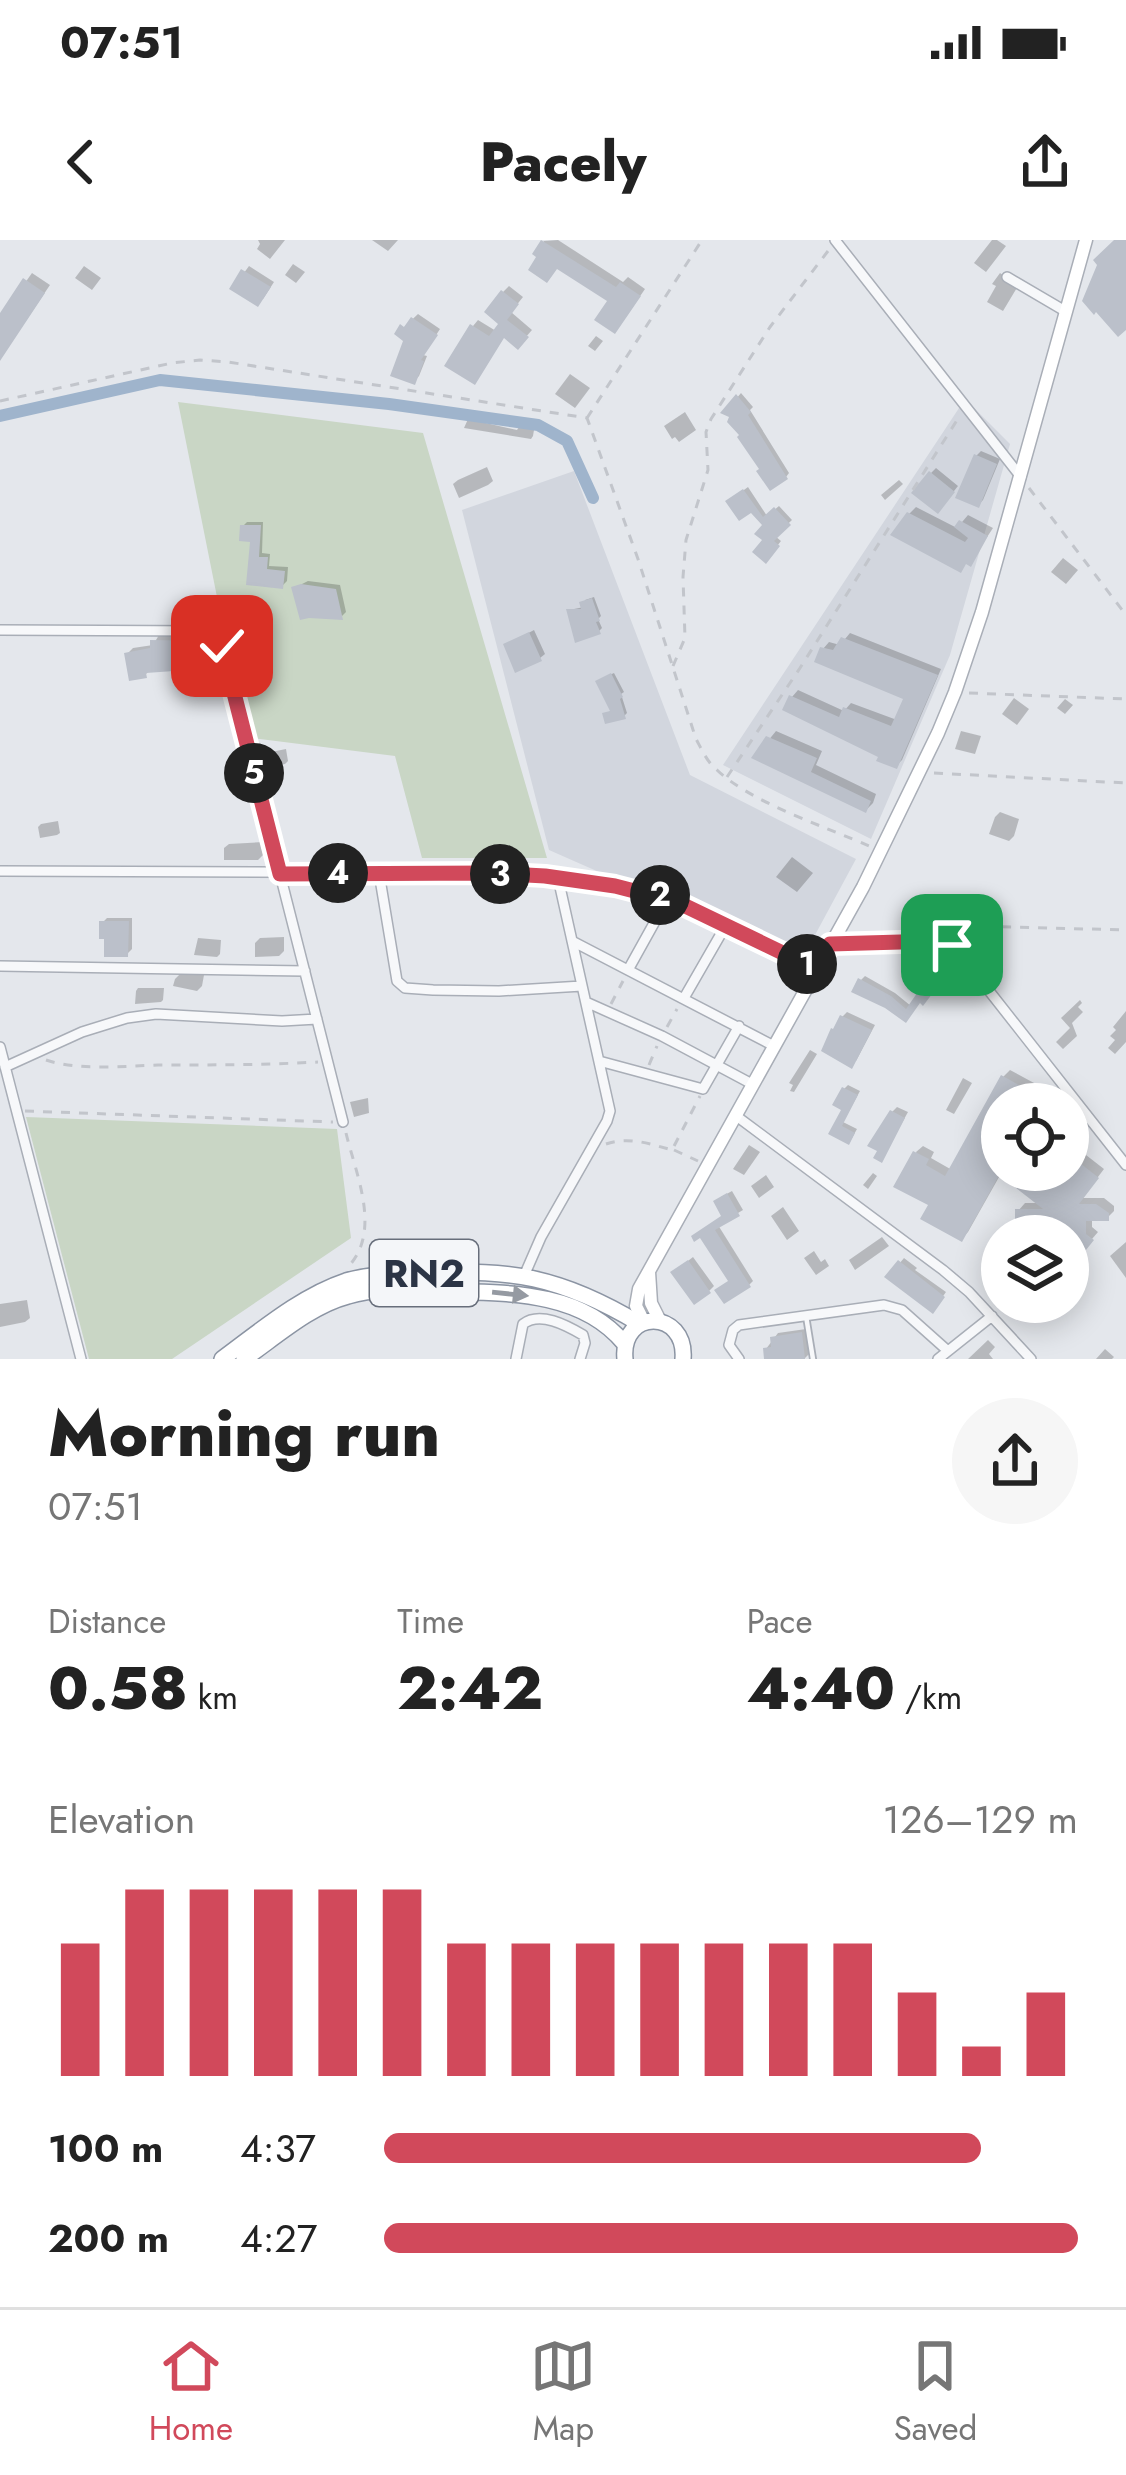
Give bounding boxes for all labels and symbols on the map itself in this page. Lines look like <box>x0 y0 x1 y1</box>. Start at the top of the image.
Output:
pin <box>171 595 273 697</box>
pin: 5 <box>224 743 284 803</box>
pin: 4 <box>308 843 368 903</box>
pin: 3 <box>470 844 530 904</box>
pin: 2 <box>630 865 690 925</box>
pin <box>901 894 1003 996</box>
pin: 1 <box>777 934 837 994</box>
road number: RN2 <box>370 1240 478 1306</box>
one-way arrow <box>492 1285 529 1304</box>

